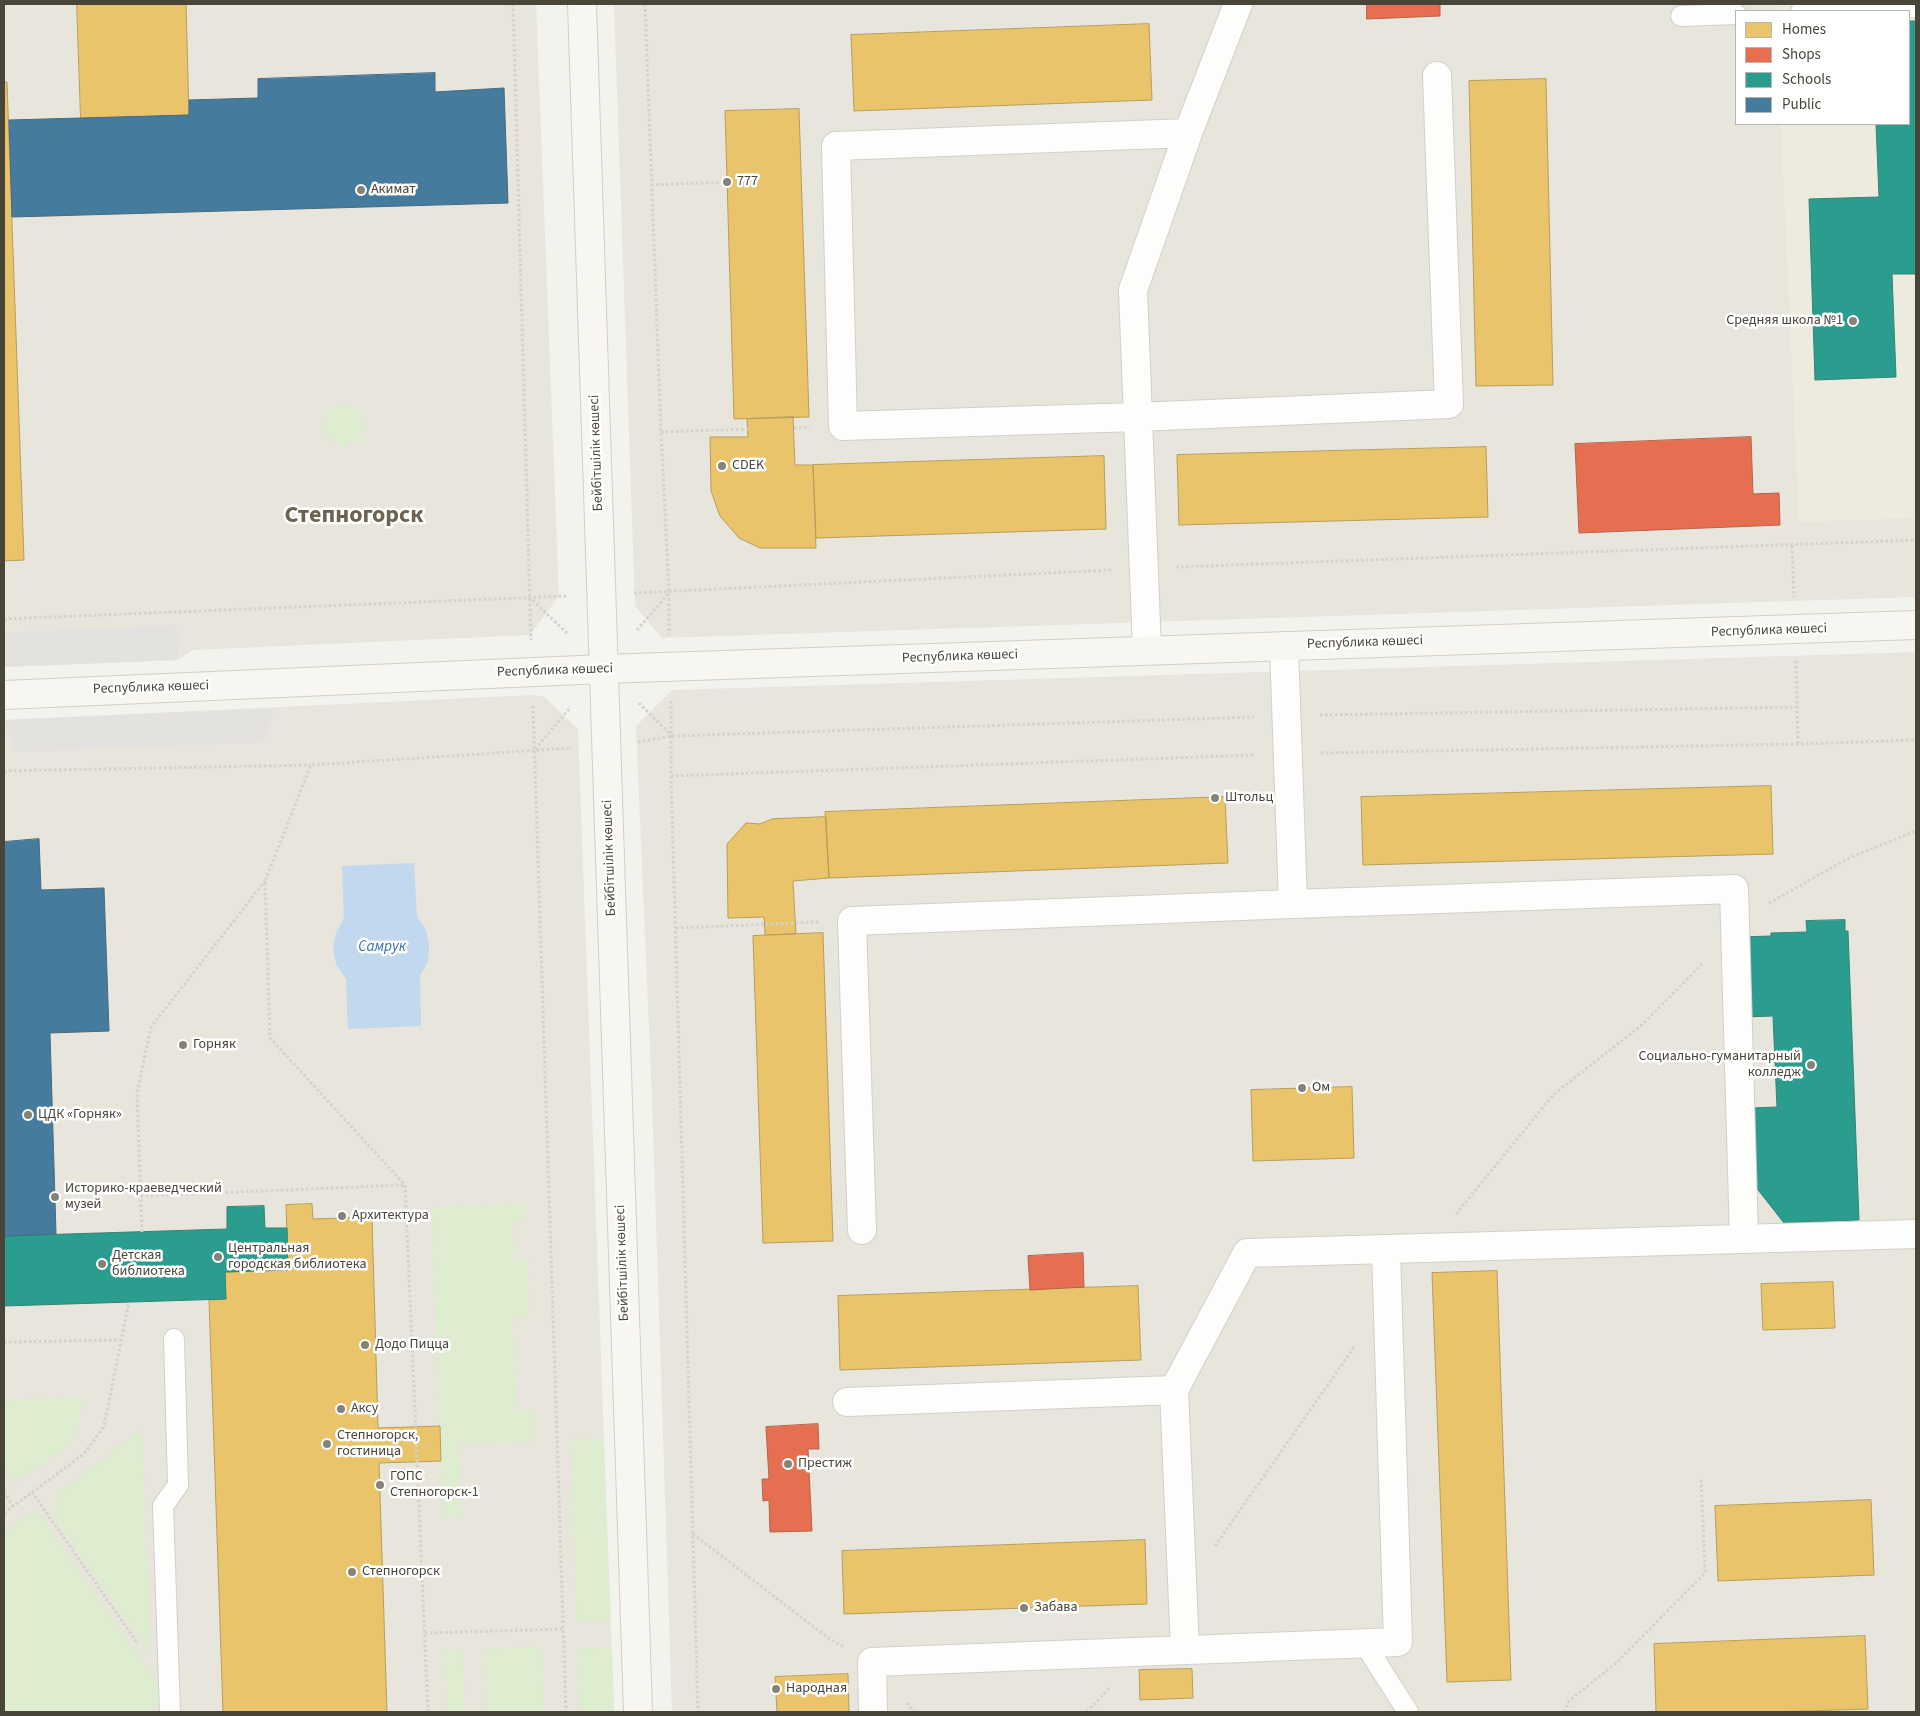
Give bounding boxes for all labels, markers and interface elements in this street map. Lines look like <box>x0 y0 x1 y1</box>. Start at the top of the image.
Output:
legend <box>1735 10 1910 125</box>
text: Homes <box>1782 19 1826 40</box>
text: Shops <box>1782 44 1821 65</box>
text: Schools <box>1782 69 1831 90</box>
text: Public <box>1782 94 1821 115</box>
place label: 777 <box>737 174 758 190</box>
marker: 777 <box>721 176 733 188</box>
place label: Акимат <box>371 182 416 198</box>
marker: Акимат <box>355 184 367 196</box>
place label: Средняя школа №1 <box>1726 313 1843 329</box>
marker: Средняя школа №1 <box>1847 315 1859 327</box>
street label: Бейбітшілік көшесі <box>587 394 607 512</box>
place label: CDEK <box>732 458 764 474</box>
marker: CDEK <box>716 460 728 472</box>
district label: Степногорск <box>285 503 423 531</box>
street label: Республика көшесі <box>1711 621 1827 641</box>
street label: Республика көшесі <box>1307 633 1423 653</box>
street label: Республика көшесі <box>902 647 1018 667</box>
street label: Республика көшесі <box>497 661 613 681</box>
street label: Республика көшесі <box>93 678 209 698</box>
place label: Штольц <box>1225 790 1273 806</box>
marker: Штольц <box>1209 792 1221 804</box>
street label: Бейбітшілік көшесі <box>600 799 620 917</box>
water label: Самрук <box>358 939 406 957</box>
place label: Горняк <box>193 1037 236 1053</box>
marker: Горняк <box>177 1039 189 1051</box>
place label: Социально-гуманитарный колледж <box>1638 1049 1801 1082</box>
marker: Социально-гуманитарный колледж <box>1805 1059 1817 1071</box>
place label: Ом <box>1312 1080 1330 1096</box>
marker: Ом <box>1296 1082 1308 1094</box>
place label: ЦДК «Горняк» <box>38 1107 122 1123</box>
marker: ЦДК «Горняк» <box>22 1109 34 1121</box>
place label: Историко-краеведческий музей <box>65 1181 222 1214</box>
marker: Историко-краеведческий музей <box>49 1191 61 1203</box>
street label: Бейбітшілік көшесі <box>613 1204 633 1322</box>
place label: Архитектура <box>352 1208 429 1224</box>
marker: Архитектура <box>336 1210 348 1222</box>
place label: Центральная городская библиотека <box>228 1241 367 1274</box>
place label: Детская библиотека <box>112 1248 185 1280</box>
marker: Центральная городская библиотека <box>212 1251 224 1263</box>
marker: Детская библиотека <box>96 1258 108 1270</box>
place label: Додо Пицца <box>375 1337 449 1353</box>
marker: Додо Пицца <box>359 1339 371 1351</box>
place label: Аксу <box>351 1401 378 1417</box>
marker: Аксу <box>335 1403 347 1415</box>
place label: Степногорск, гостиница <box>337 1428 418 1460</box>
marker: Степногорск, гостиница <box>321 1438 333 1450</box>
place label: Престиж <box>798 1456 852 1472</box>
marker: Престиж <box>782 1458 794 1470</box>
place label: ГОПС Степногорск-1 <box>390 1469 479 1501</box>
marker: ГОПС Степногорск-1 <box>374 1479 386 1491</box>
place label: Степногорск <box>362 1564 440 1580</box>
marker: Степногорск <box>346 1566 358 1578</box>
place label: Забава <box>1034 1600 1077 1616</box>
marker: Забава <box>1018 1602 1030 1614</box>
place label: Народная <box>786 1681 847 1697</box>
marker: Народная <box>770 1683 782 1695</box>

